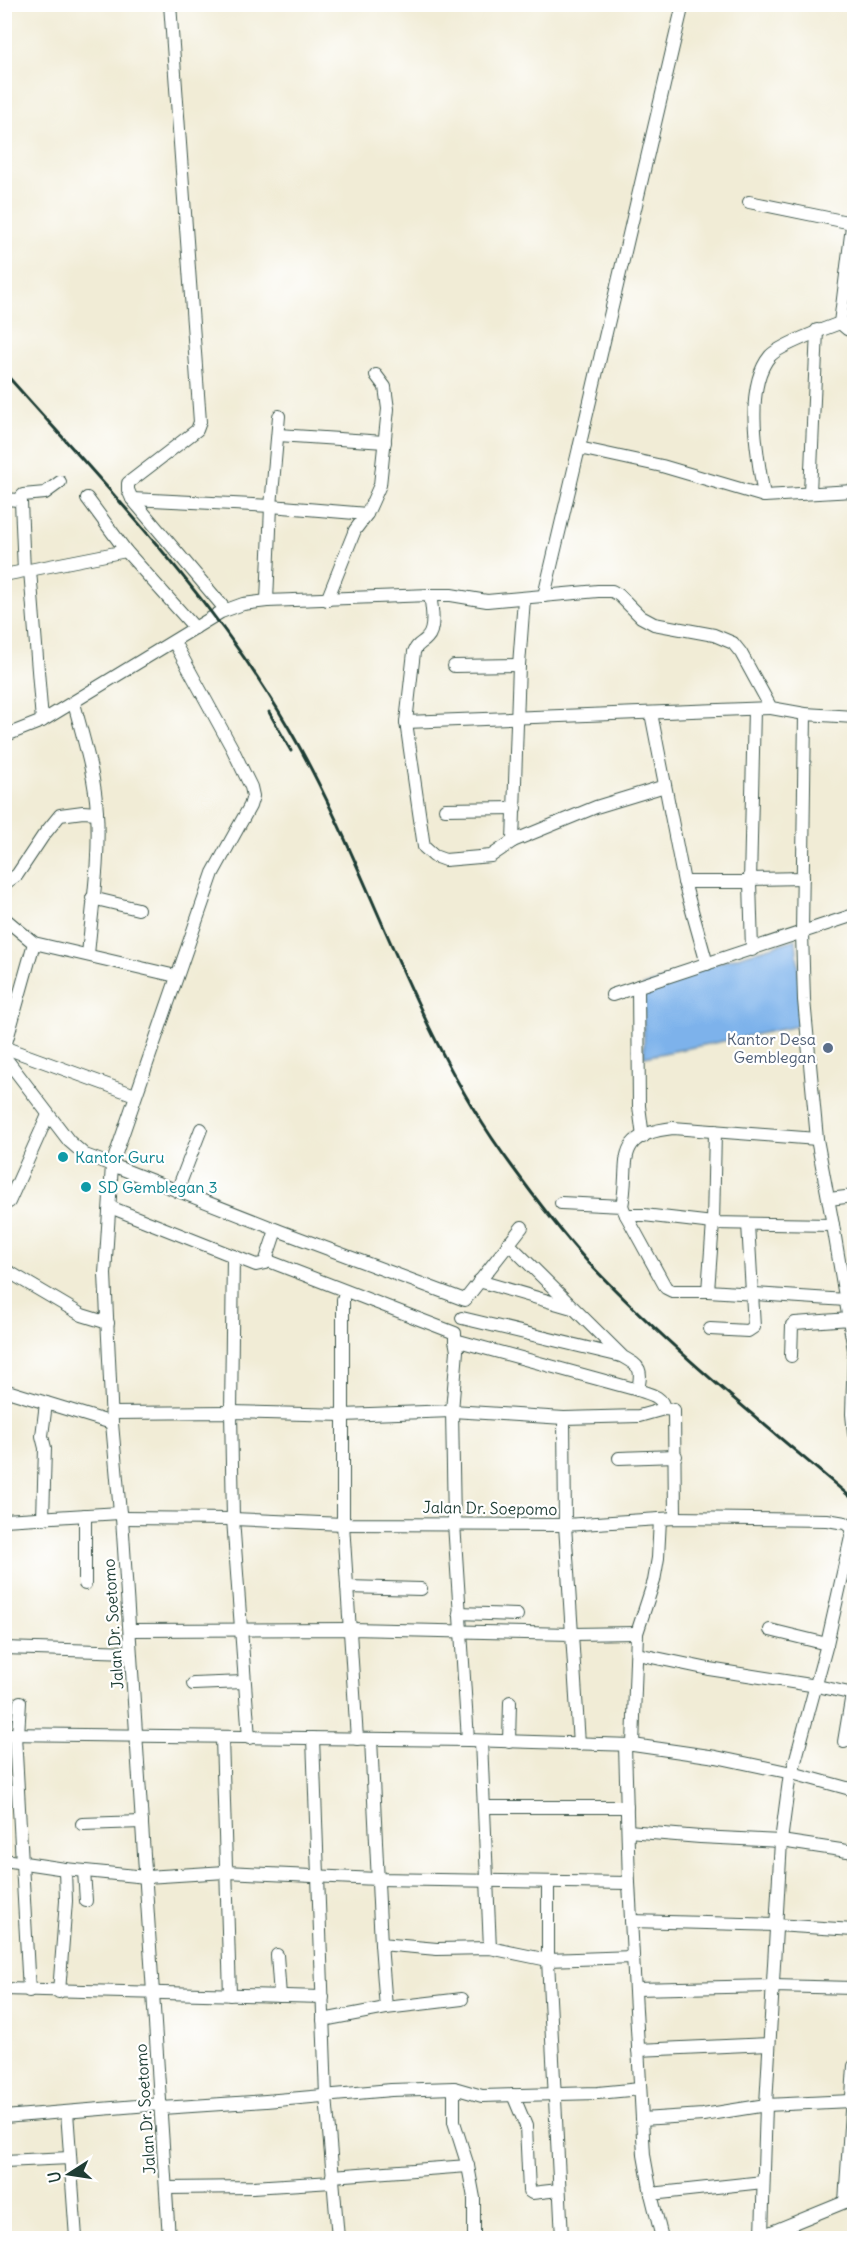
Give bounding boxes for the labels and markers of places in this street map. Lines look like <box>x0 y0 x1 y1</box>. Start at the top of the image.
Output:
place label: Kantor Desa Gemblegan <box>727 1029 816 1067</box>
marker: Kantor Desa Gemblegan <box>821 1041 835 1055</box>
place label: Kantor Guru <box>75 1147 165 1167</box>
marker: Kantor Guru <box>56 1150 70 1164</box>
place label: SD Gemblegan 3 <box>98 1177 218 1197</box>
marker: SD Gemblegan 3 <box>79 1180 93 1194</box>

